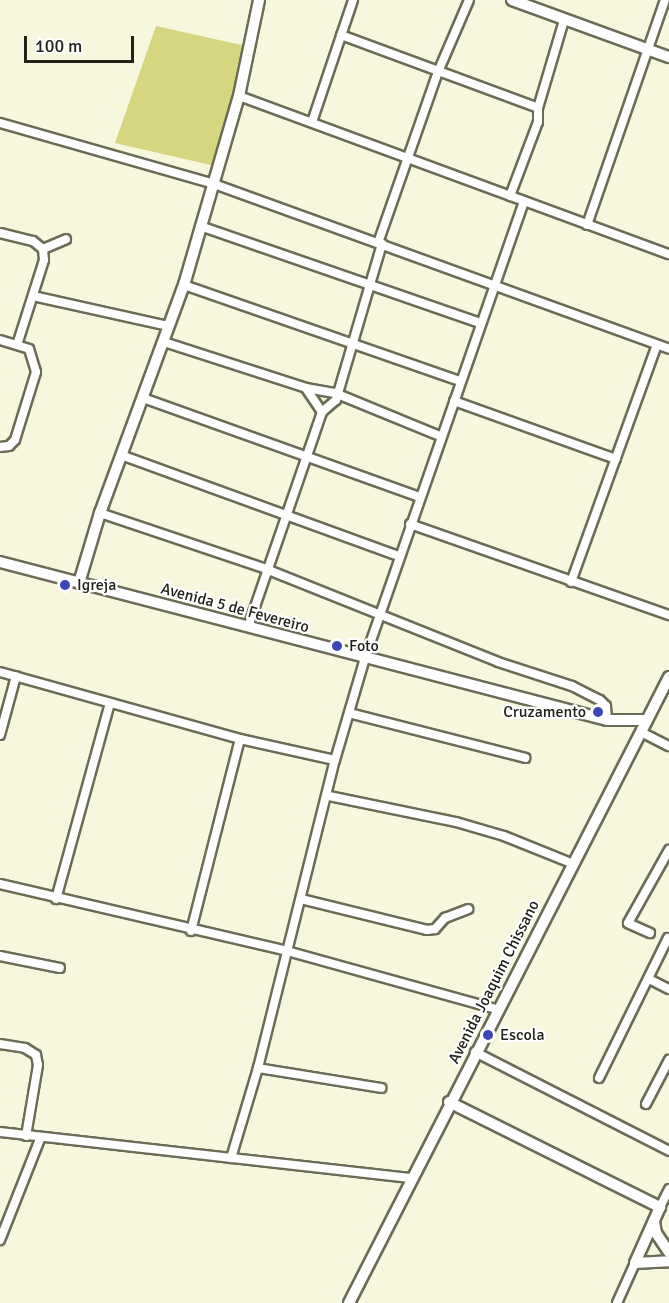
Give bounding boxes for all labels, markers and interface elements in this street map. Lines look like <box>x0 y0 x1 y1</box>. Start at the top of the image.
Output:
scale bar <box>27 24 136 62</box>
text: 100 m <box>35 35 82 57</box>
place label: Igreja <box>77 575 116 595</box>
marker: Igreja <box>58 578 72 592</box>
street label: Avenida 5 de Fevereiro <box>159 579 311 637</box>
place label: Foto <box>349 636 379 656</box>
marker: Foto <box>330 639 344 653</box>
place label: Cruzamento <box>503 702 586 722</box>
marker: Cruzamento <box>591 705 605 719</box>
street label: Avenida Joaquim Chissano <box>444 897 544 1067</box>
place label: Escola <box>500 1025 545 1045</box>
marker: Escola <box>481 1028 495 1042</box>

